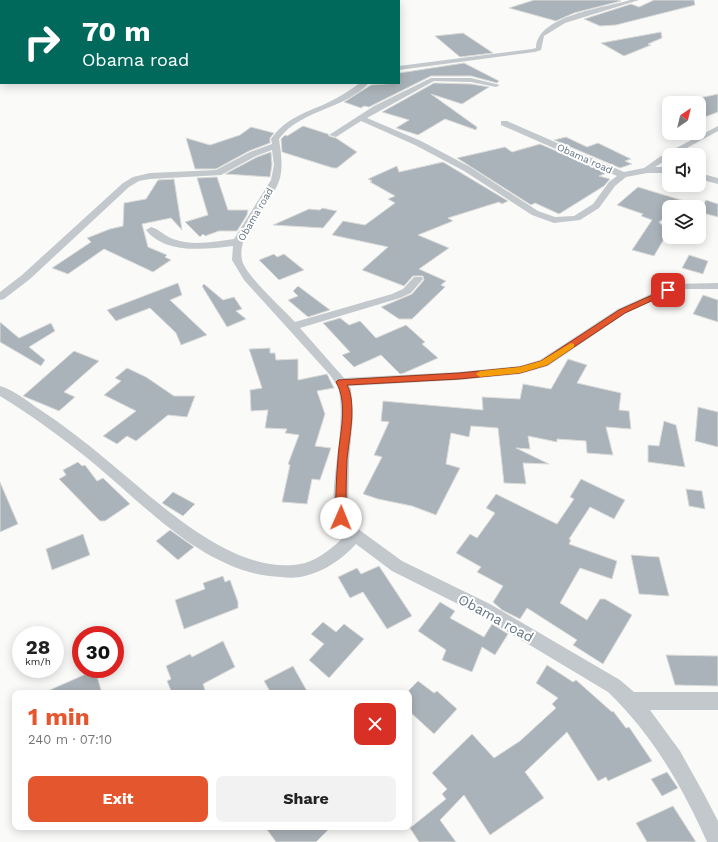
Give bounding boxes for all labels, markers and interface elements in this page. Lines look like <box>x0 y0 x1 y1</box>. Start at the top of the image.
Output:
text: 70 m <box>82 15 151 48</box>
icon: right <box>16 16 68 68</box>
text: Obama road <box>82 49 189 70</box>
north arrow <box>662 96 706 140</box>
map controls <box>662 96 706 244</box>
street label: Obama road <box>555 141 614 176</box>
button: sound <box>662 148 706 192</box>
street label: Obama road <box>236 186 275 243</box>
button: layers <box>662 200 706 244</box>
pin <box>651 273 685 307</box>
icon: arrive <box>657 279 679 301</box>
position arrow <box>320 497 362 539</box>
street label: Obama road <box>456 591 536 645</box>
speed limit sign: 30 <box>72 626 124 678</box>
text: 28 <box>26 635 50 659</box>
text: km/h <box>25 656 51 667</box>
text: 1 min <box>28 703 90 731</box>
button: close <box>354 703 396 745</box>
text: 240 m · 07:10 <box>28 732 112 747</box>
button: Exit <box>28 776 208 822</box>
button: Share <box>216 776 396 822</box>

